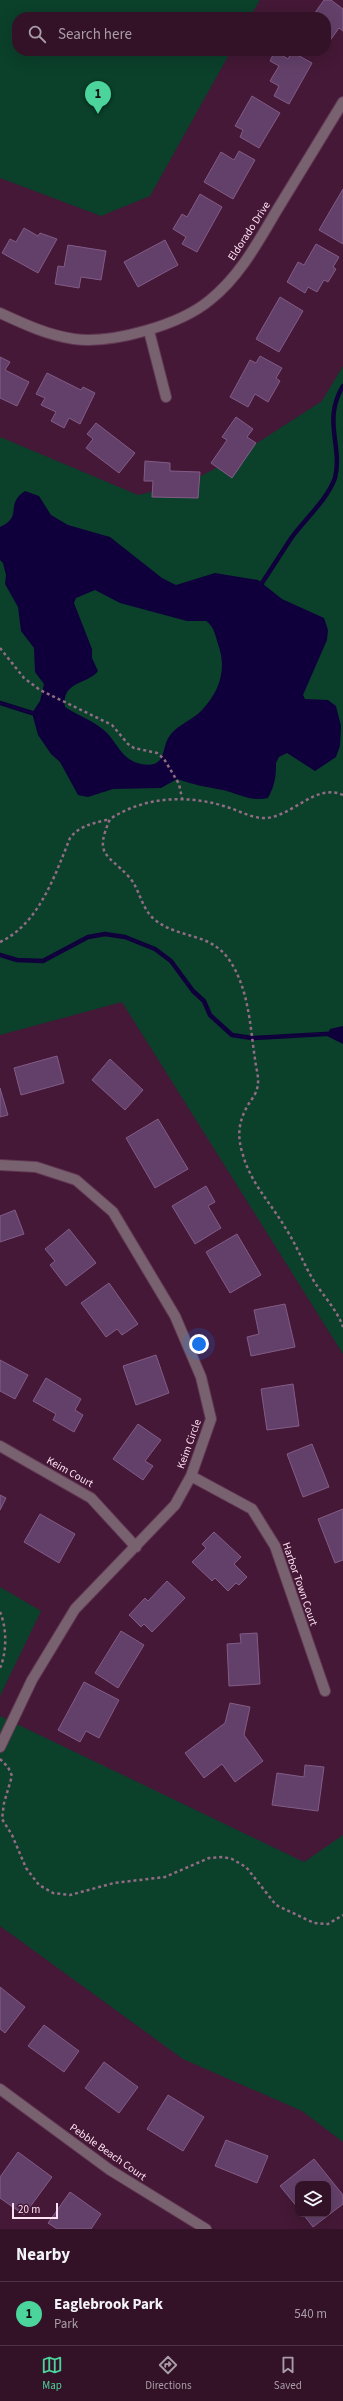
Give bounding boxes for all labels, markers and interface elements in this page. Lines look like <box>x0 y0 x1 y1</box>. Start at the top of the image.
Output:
search box <box>12 12 331 56</box>
icon: search <box>26 23 48 45</box>
text: Search here <box>58 24 132 45</box>
pin: 1 <box>85 81 111 114</box>
street label: Eldorado Drive <box>224 198 274 264</box>
your location <box>189 1334 209 1354</box>
street label: Keim Circle <box>173 1417 205 1471</box>
street label: Keim Court <box>44 1453 96 1491</box>
street label: Harbor Town Court <box>279 1540 321 1628</box>
street label: Pebble Beach Court <box>67 2120 150 2184</box>
map controls <box>295 2181 331 2217</box>
button: layers <box>295 2181 331 2217</box>
scale bar <box>12 2201 58 2220</box>
text: 20 m <box>18 2202 40 2217</box>
text: Nearby <box>16 2243 70 2267</box>
text: Eaglebrook Park <box>54 2294 163 2315</box>
text: 1 <box>26 2305 32 2323</box>
text: 540 m <box>294 2305 327 2323</box>
text: Park <box>54 2315 78 2333</box>
tab: Map <box>41 2354 63 2393</box>
tab: Directions <box>145 2354 192 2393</box>
tab: Saved <box>274 2354 302 2393</box>

